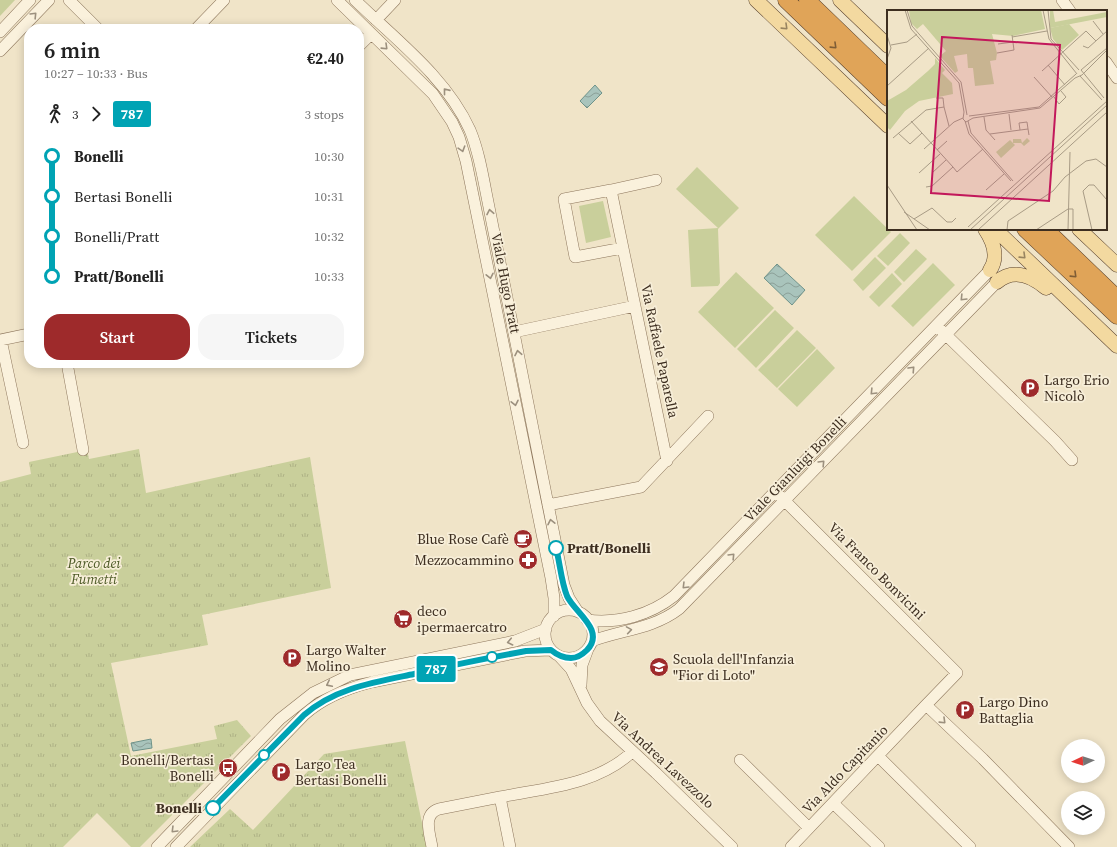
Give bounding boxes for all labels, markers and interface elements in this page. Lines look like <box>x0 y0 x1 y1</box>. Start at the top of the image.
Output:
inset map <box>887 10 1107 230</box>
one-way arrow <box>29 12 37 20</box>
one-way arrow <box>780 22 787 29</box>
text: 6 min <box>44 35 100 65</box>
one-way arrow <box>829 41 837 49</box>
one-way arrow <box>380 42 388 49</box>
text: €2.40 <box>307 48 344 69</box>
text: 10:27 – 10:33 · Bus <box>44 65 148 82</box>
one-way arrow <box>444 88 451 96</box>
icon: walk <box>44 103 66 125</box>
icon: forward <box>85 103 107 125</box>
text: 787 <box>121 104 143 124</box>
text: 3 <box>72 106 79 123</box>
text: 3 stops <box>304 106 344 123</box>
one-way arrow <box>457 145 466 152</box>
text: Bonelli <box>74 146 124 167</box>
text: 10:30 <box>314 148 344 165</box>
text: Bertasi Bonelli <box>74 186 172 207</box>
text: 10:31 <box>314 188 344 205</box>
one-way arrow <box>486 209 495 215</box>
text: Bonelli/Pratt <box>74 226 159 247</box>
text: 10:32 <box>314 228 344 245</box>
street label: Viale Hugo Pratt <box>486 231 526 335</box>
one-way arrow <box>1018 251 1026 259</box>
text: Pratt/Bonelli <box>74 266 164 287</box>
text: 10:33 <box>314 268 344 285</box>
one-way arrow <box>1069 270 1077 278</box>
one-way arrow <box>485 273 493 279</box>
street label: Via Raffaele Paparella <box>636 282 684 421</box>
one-way arrow <box>960 293 968 301</box>
button: Start <box>44 314 190 360</box>
button: Tickets <box>198 314 344 360</box>
one-way arrow <box>515 350 523 356</box>
one-way arrow <box>907 366 915 374</box>
place label: Largo Erio Nicolò <box>1044 370 1110 406</box>
parking icon: Largo Erio Nicolò <box>1019 377 1041 399</box>
one-way arrow <box>870 387 878 395</box>
one-way arrow <box>510 400 519 406</box>
street label: Viale Gianluigi Bonelli <box>739 412 851 526</box>
one-way arrow <box>818 460 825 468</box>
street label: Via Franco Bonvicini <box>824 518 930 624</box>
one-way arrow <box>547 519 556 525</box>
cafe icon: Blue Rose Cafè <box>512 528 534 550</box>
place label: Blue Rose Cafè <box>417 529 509 549</box>
place label: Pratt/Bonelli <box>567 538 651 558</box>
marker: Pratt/Bonelli <box>548 540 564 556</box>
pharmacy icon: Mezzocammino <box>517 549 539 571</box>
place label: Mezzocammino <box>415 550 514 570</box>
park label: Parco dei Fumetti <box>66 553 121 589</box>
one-way arrow <box>727 553 735 561</box>
one-way arrow <box>682 581 690 589</box>
place label: deco ipermaercatro <box>417 601 507 637</box>
supermarket icon: deco ipermaercatro <box>392 608 414 630</box>
one-way arrow <box>626 626 632 635</box>
one-way arrow <box>506 637 513 645</box>
place label: Largo Walter Molino <box>306 640 386 676</box>
parking icon: Largo Walter Molino <box>281 647 303 669</box>
place label: Scuola dell'Infanzia "Fior di Loto" <box>673 649 795 685</box>
unlabelled marker <box>486 651 498 663</box>
line badge: 787 <box>413 656 459 682</box>
school or university icon: Scuola dell'Infanzia "Fior di Loto" <box>648 656 670 678</box>
text: 787 <box>425 659 447 679</box>
one-way arrow <box>326 679 333 687</box>
place label: Largo Dino Battaglia <box>979 692 1049 728</box>
parking icon: Largo Dino Battaglia <box>954 699 976 721</box>
street label: Via Andrea Lavezzolo <box>607 707 719 813</box>
one-way arrow <box>938 716 946 724</box>
street label: Via Aldo Capitanio <box>798 720 893 818</box>
north arrow <box>1061 739 1105 783</box>
map controls <box>1061 739 1105 835</box>
unlabelled marker <box>258 749 270 761</box>
place label: Bonelli/Bertasi Bonelli <box>121 750 214 786</box>
place label: Largo Tea Bertasi Bonelli <box>295 754 387 790</box>
bus stop icon: Bonelli/Bertasi Bonelli <box>217 757 239 779</box>
parking icon: Largo Tea Bertasi Bonelli <box>270 761 292 783</box>
button: layers <box>1061 791 1105 835</box>
place label: Bonelli <box>156 798 203 818</box>
marker: Bonelli <box>205 800 221 816</box>
one-way arrow <box>171 825 179 833</box>

